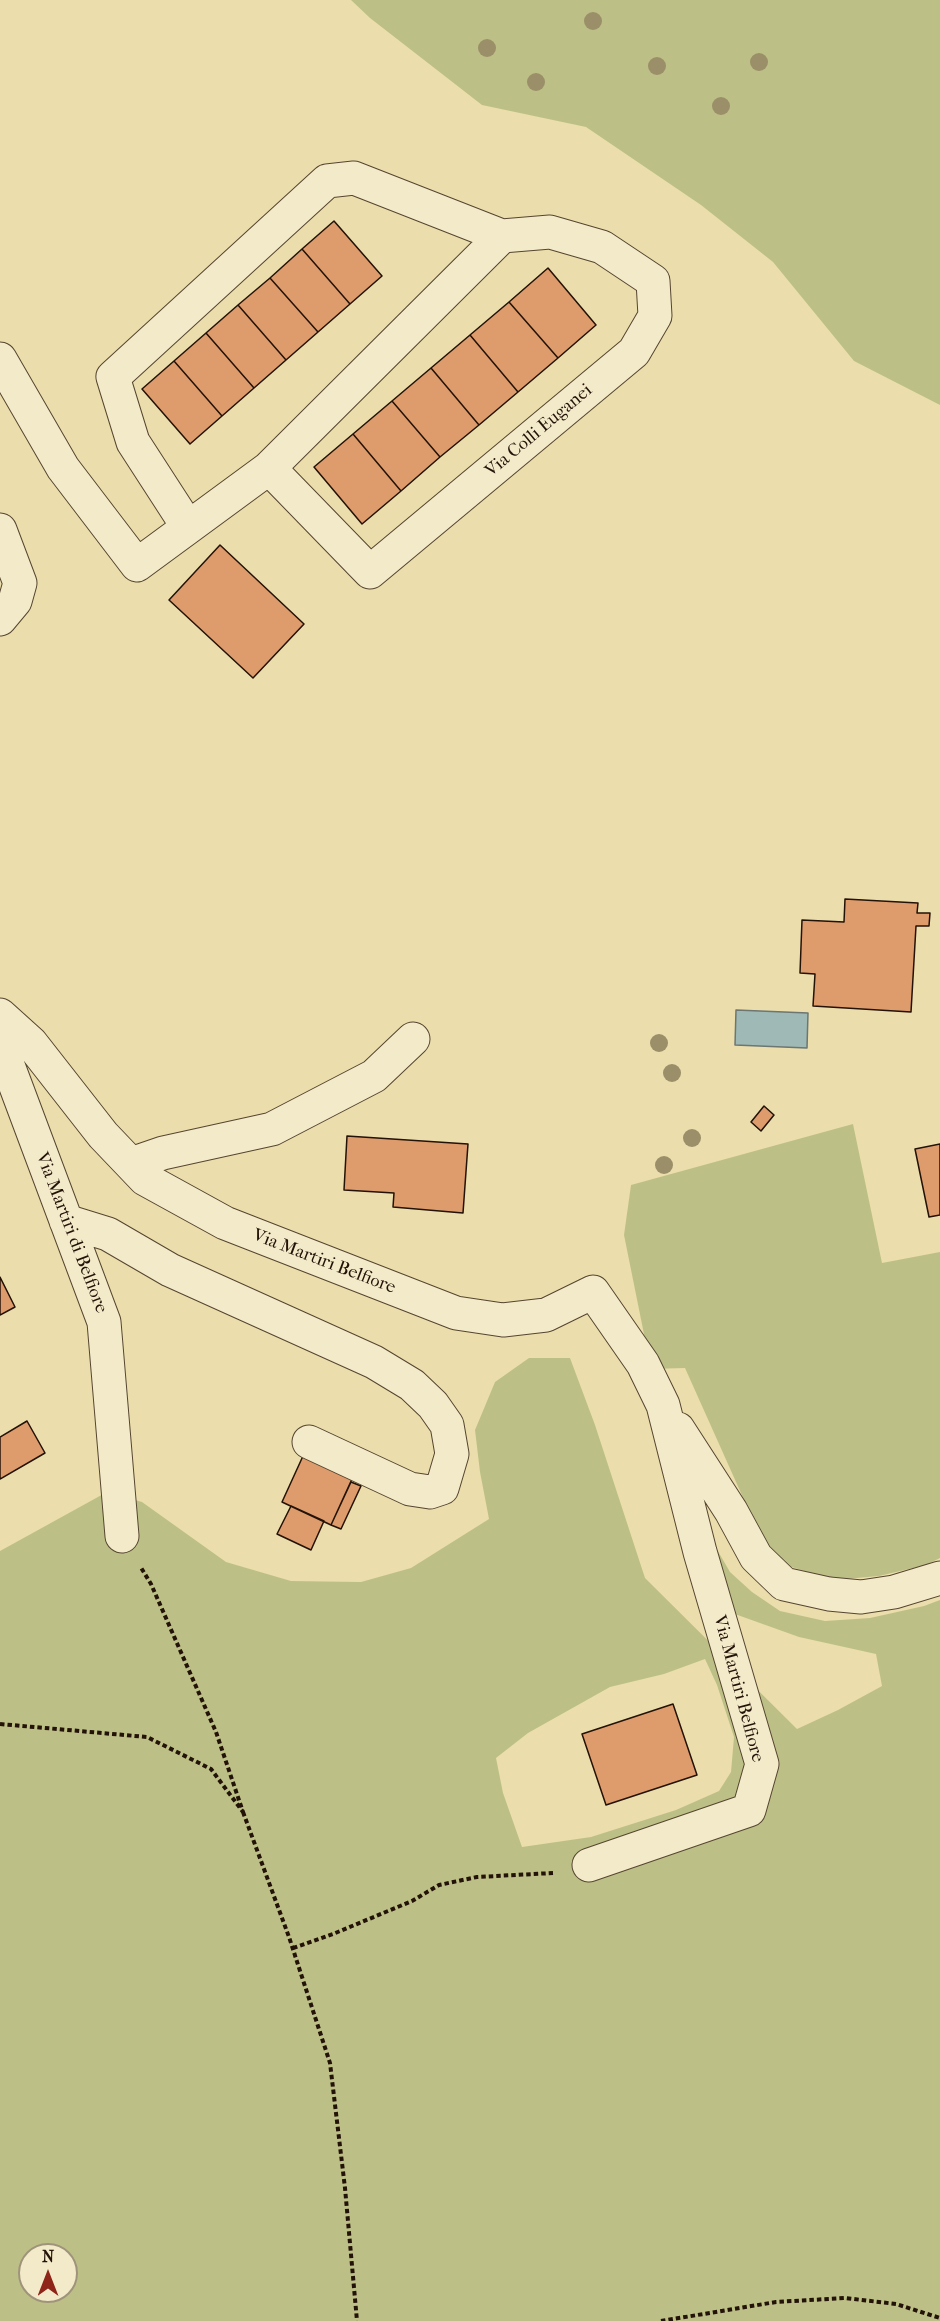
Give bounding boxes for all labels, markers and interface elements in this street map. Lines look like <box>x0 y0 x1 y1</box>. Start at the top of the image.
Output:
street label: Via Colli Euganei <box>481 380 597 482</box>
street label: Via Martiri di Belfiore <box>30 1150 112 1316</box>
street label: Via Martiri Belfiore <box>250 1225 398 1299</box>
street label: Via Martiri Belfiore <box>708 1613 768 1765</box>
north arrow <box>18 2243 78 2303</box>
text: N <box>42 2247 54 2266</box>

